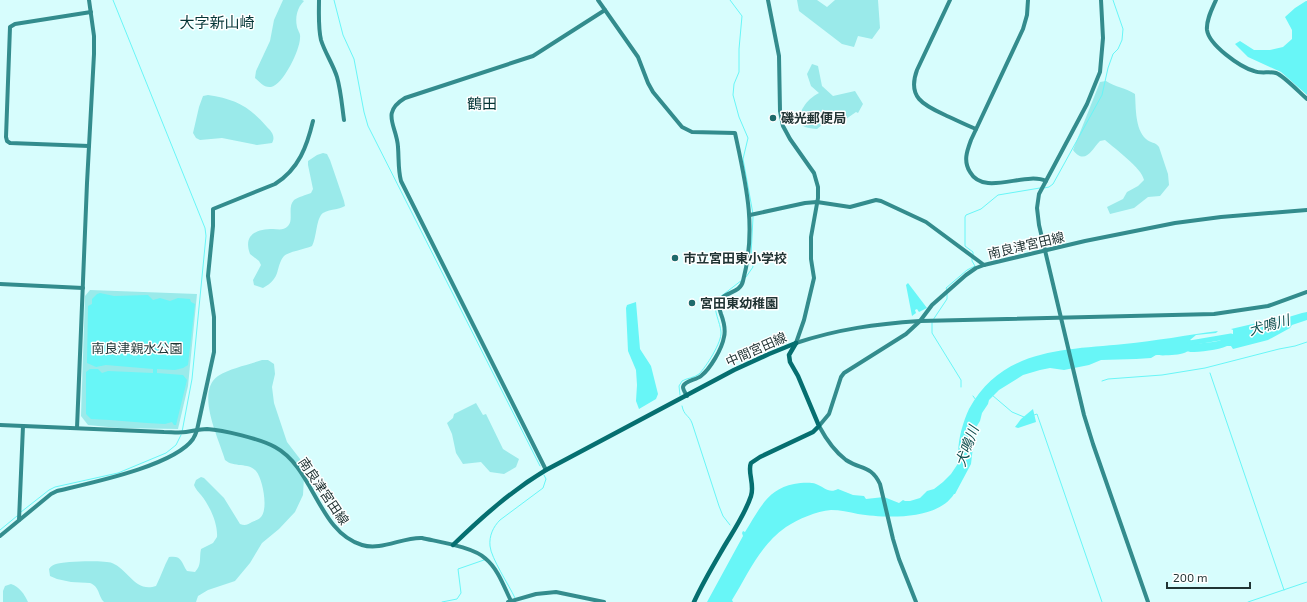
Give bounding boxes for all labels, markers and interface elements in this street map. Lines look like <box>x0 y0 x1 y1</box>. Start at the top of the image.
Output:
district label: 大字新山崎 <box>179 13 255 31</box>
district label: 鶴田 <box>467 94 497 112</box>
place label: 磯光郵便局 <box>781 110 846 126</box>
marker: 磯光郵便局 <box>768 113 778 123</box>
street label: 南良津宮田線 <box>986 228 1066 262</box>
place label: 市立宮田東小学校 <box>683 250 787 266</box>
marker: 市立宮田東小学校 <box>670 253 680 263</box>
place label: 宮田東幼稚園 <box>700 295 778 311</box>
marker: 宮田東幼稚園 <box>687 298 697 308</box>
water label: 犬鳴川 <box>1246 310 1293 338</box>
street label: 中間宮田線 <box>723 328 789 370</box>
park label: 南良津親水公園 <box>91 340 183 356</box>
water label: 犬鳴川 <box>951 421 982 468</box>
street label: 南良津宮田線 <box>296 454 352 528</box>
scale bar <box>1167 564 1250 590</box>
text: 200 m <box>1173 570 1207 584</box>

